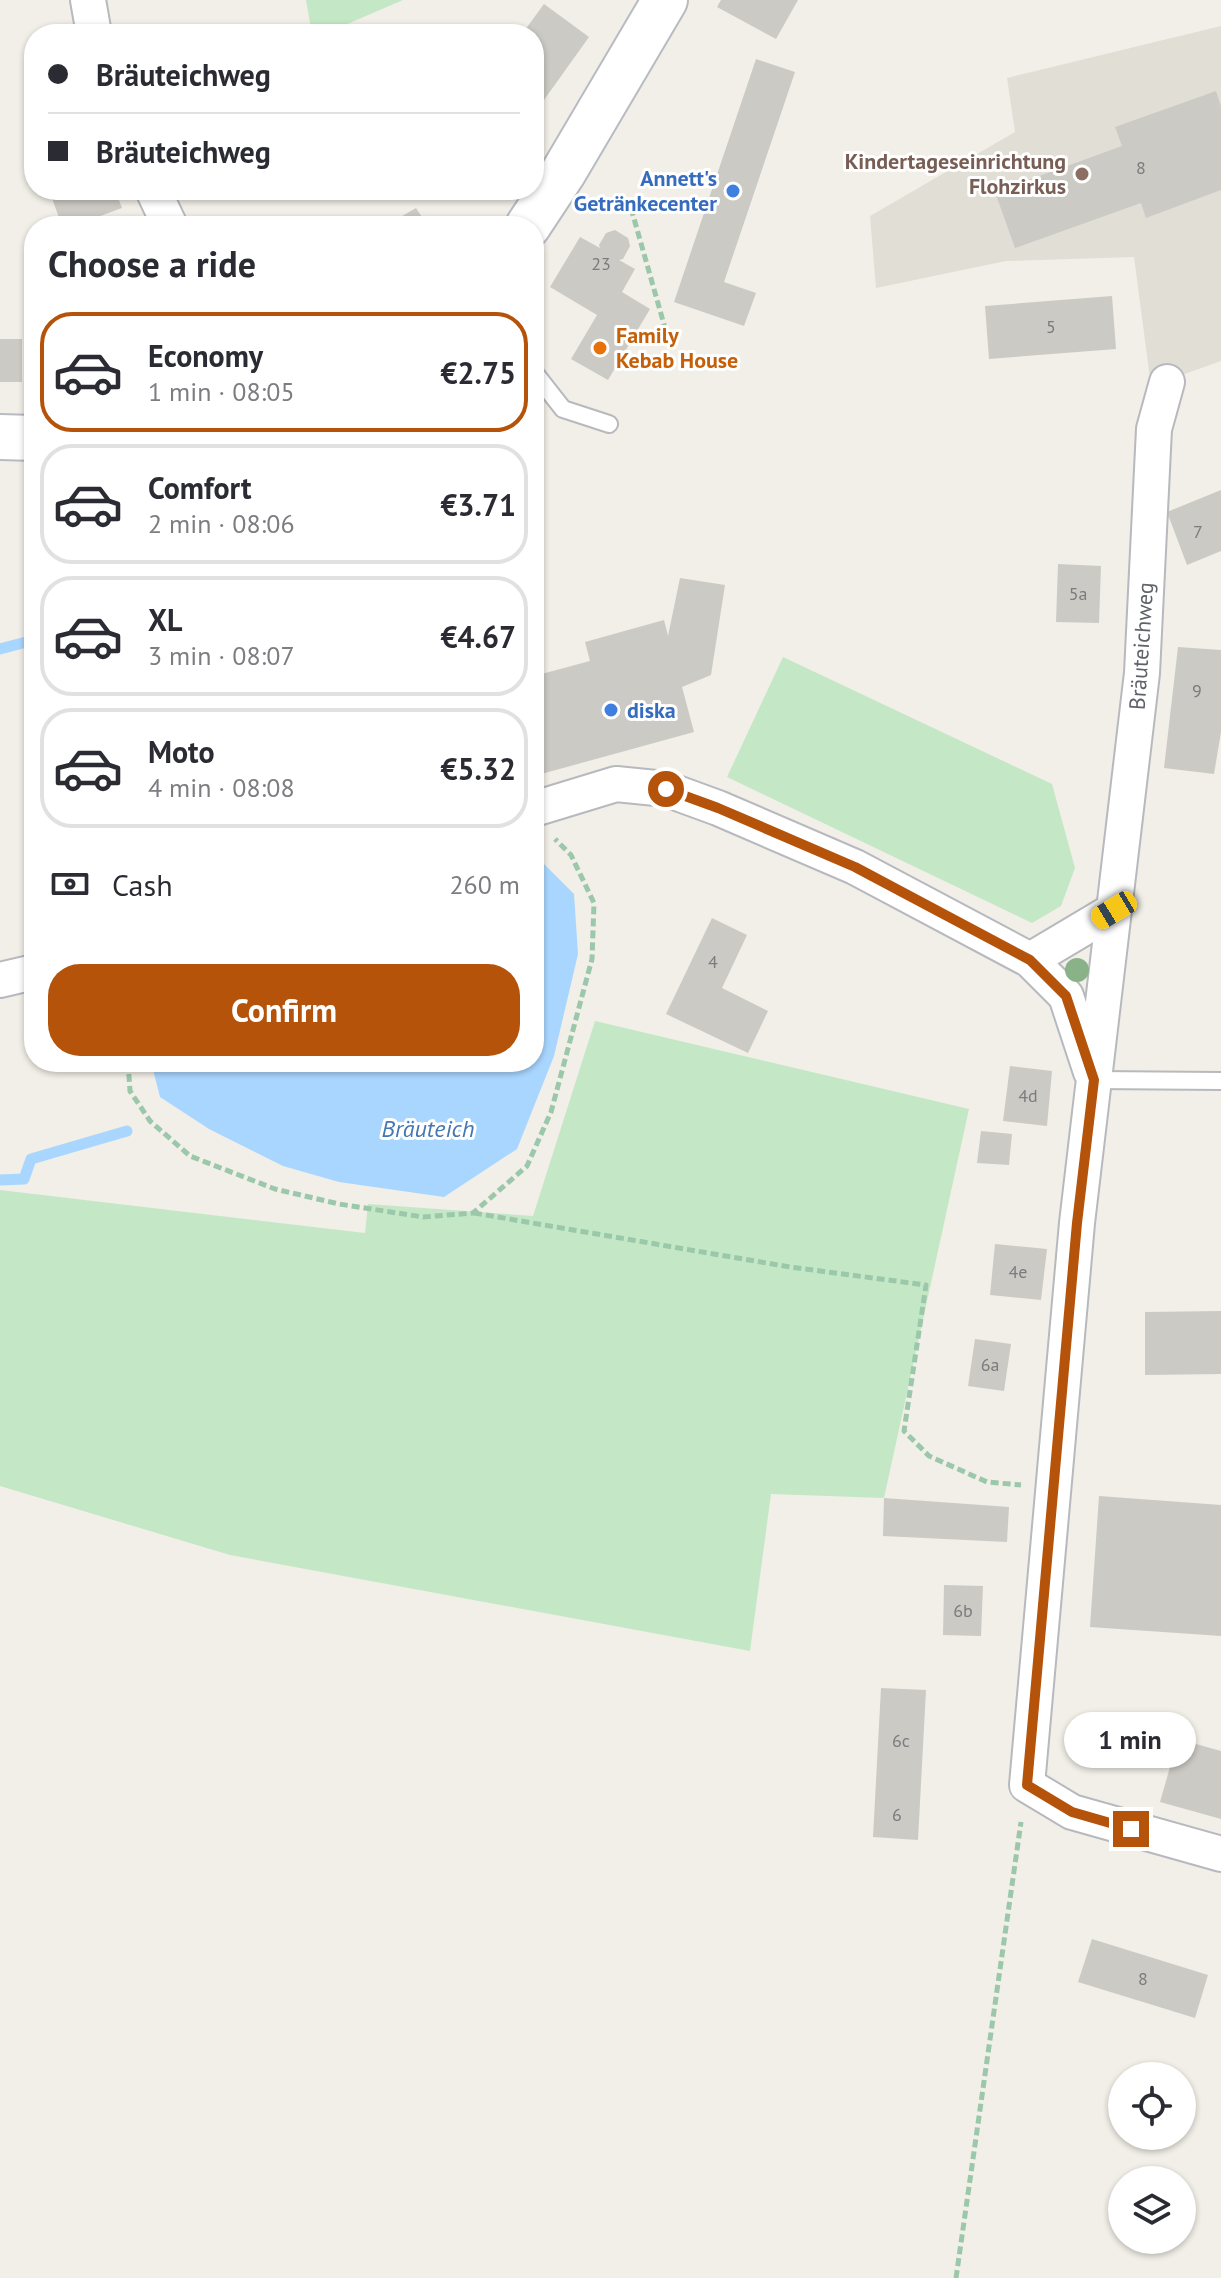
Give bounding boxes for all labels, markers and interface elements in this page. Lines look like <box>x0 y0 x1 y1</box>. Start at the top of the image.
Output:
text: Bräuteichweg <box>96 55 271 94</box>
text: Bräuteichweg <box>96 132 271 171</box>
place label: Kindertageseinrichtung Flohzirkus <box>845 147 1066 200</box>
house number: 8 <box>1136 156 1146 179</box>
place label: Annett's Getränkecenter <box>574 164 717 217</box>
marker: Kindertageseinrichtung Flohzirkus <box>1073 165 1091 183</box>
marker: Annett's Getränkecenter <box>724 182 742 200</box>
text: Choose a ride <box>48 240 256 287</box>
house number: 23 <box>591 252 611 275</box>
house number: 5 <box>1046 315 1056 338</box>
place label: Family Kebab House <box>616 321 738 374</box>
icon: car <box>52 336 124 408</box>
text: Economy <box>148 336 263 375</box>
marker: Family Kebab House <box>591 339 609 357</box>
text: €2.75 <box>441 353 516 392</box>
text: 1 min · 08:05 <box>148 375 295 408</box>
icon: car <box>52 468 124 540</box>
text: Comfort <box>148 468 251 507</box>
text: €3.71 <box>441 485 516 524</box>
text: 2 min · 08:06 <box>148 507 295 540</box>
house number: 7 <box>1193 520 1203 543</box>
street label: Bräuteichweg <box>1123 581 1159 711</box>
house number: 5a <box>1069 582 1087 605</box>
icon: car <box>52 600 124 672</box>
text: XL <box>148 600 182 639</box>
text: €4.67 <box>441 617 516 656</box>
text: 3 min · 08:07 <box>148 639 295 672</box>
house number: 9 <box>1192 679 1202 702</box>
place label: diska <box>627 696 676 724</box>
marker: diska <box>602 701 620 719</box>
icon: car <box>52 732 124 804</box>
text: Moto <box>148 732 215 771</box>
text: €5.32 <box>441 749 516 788</box>
text: 4 min · 08:08 <box>148 771 295 804</box>
route start <box>648 771 684 807</box>
icon: cash <box>48 862 92 906</box>
text: Cash <box>112 865 173 904</box>
text: 260 m <box>449 868 520 901</box>
car <box>1087 887 1141 933</box>
house number: 4 <box>708 950 718 973</box>
button: Confirm <box>48 964 520 1056</box>
house number: 4d <box>1018 1084 1038 1107</box>
water label: Bräuteich <box>382 1113 474 1144</box>
house number: 4e <box>1009 1260 1027 1283</box>
house number: 6a <box>981 1353 999 1376</box>
house number: 6b <box>953 1599 973 1622</box>
callout: 1 min <box>1065 1713 1197 1769</box>
text: 1 min <box>1098 1723 1162 1756</box>
house number: 6c <box>892 1729 910 1752</box>
house number: 6 <box>892 1803 902 1826</box>
route end <box>1113 1811 1149 1847</box>
house number: 8 <box>1138 1967 1148 1990</box>
map controls <box>1108 2062 1196 2254</box>
button: locate <box>1108 2062 1196 2150</box>
button: layers <box>1108 2166 1196 2254</box>

